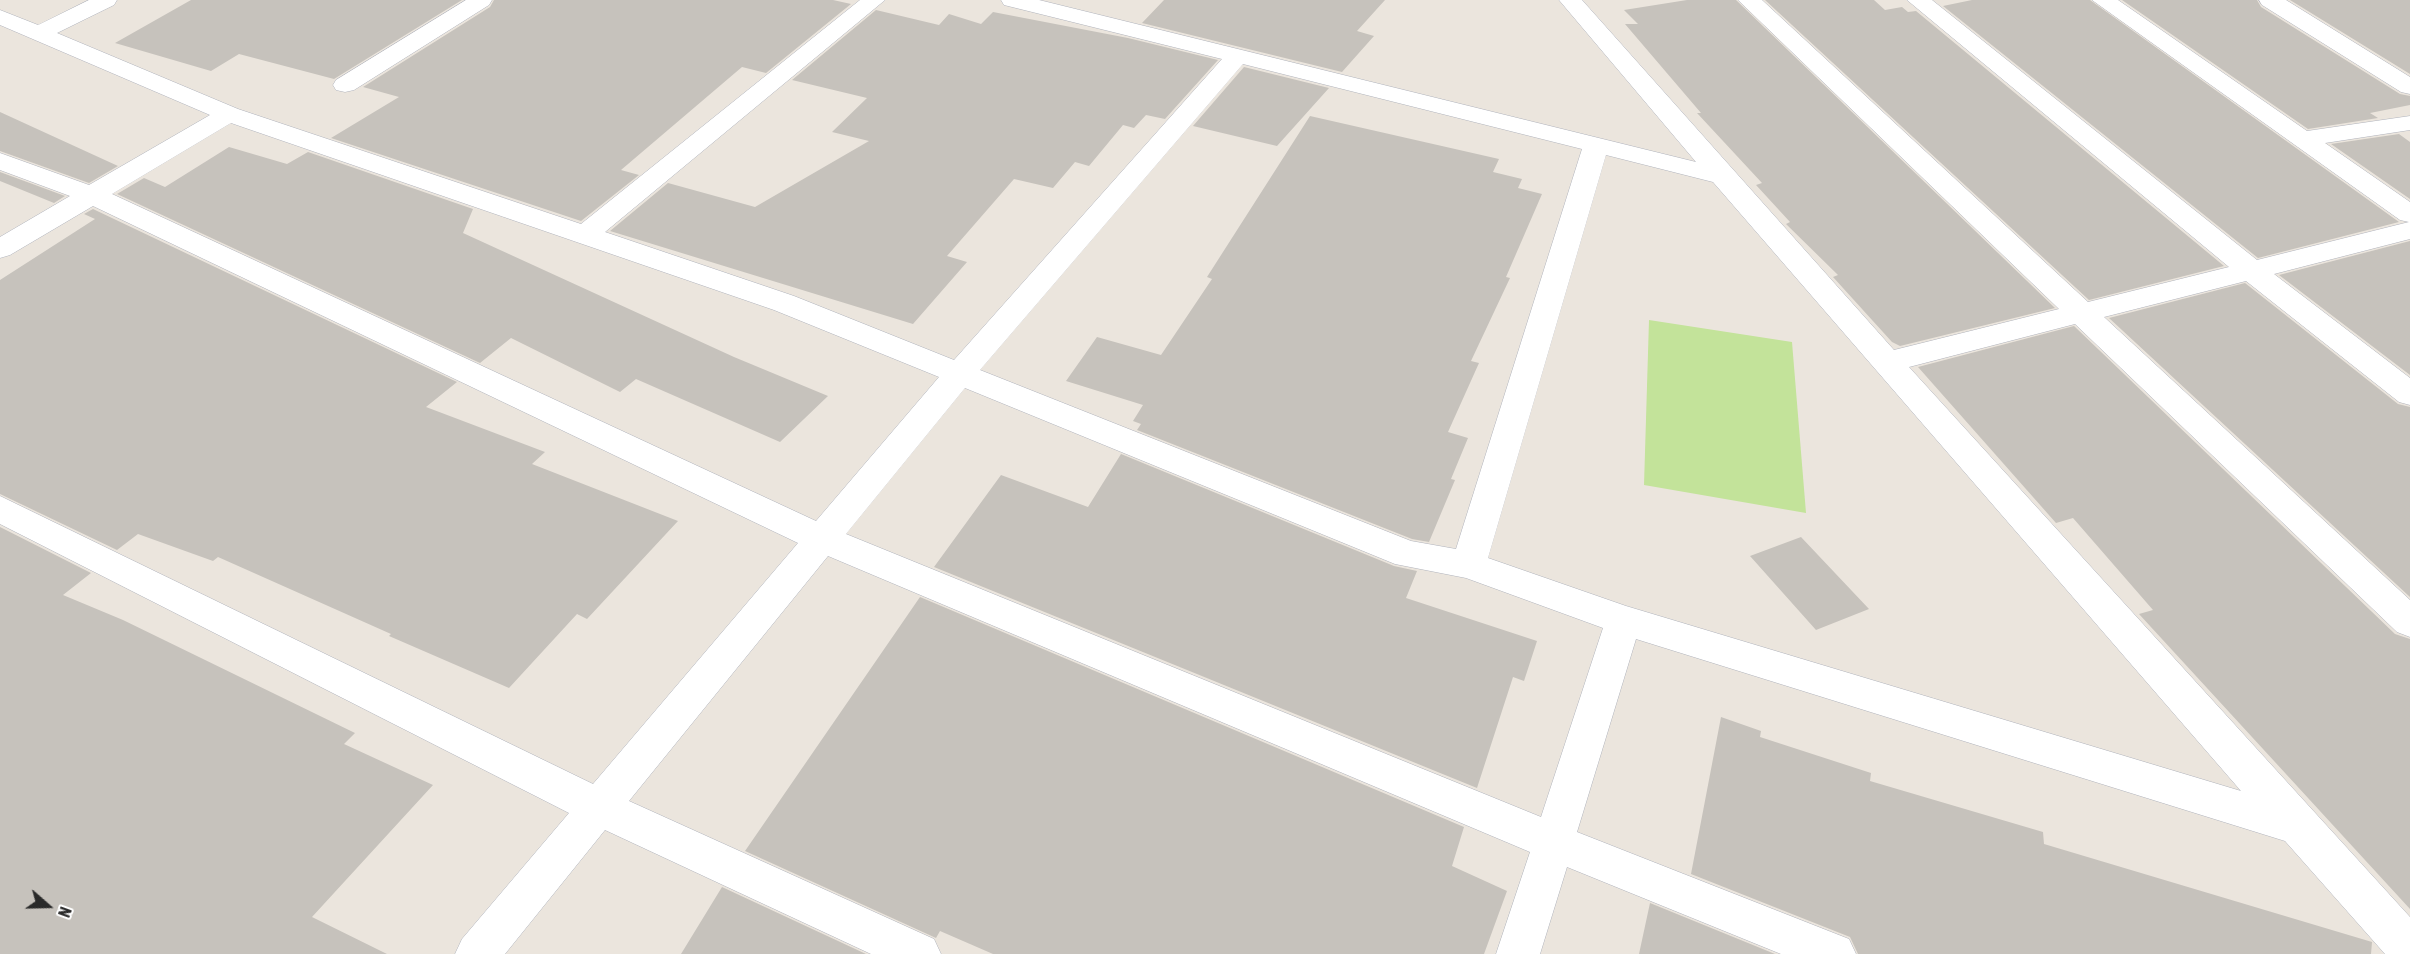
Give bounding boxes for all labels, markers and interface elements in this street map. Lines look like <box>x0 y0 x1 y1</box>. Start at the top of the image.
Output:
north arrow <box>18 876 78 936</box>
text: N <box>55 905 75 920</box>

